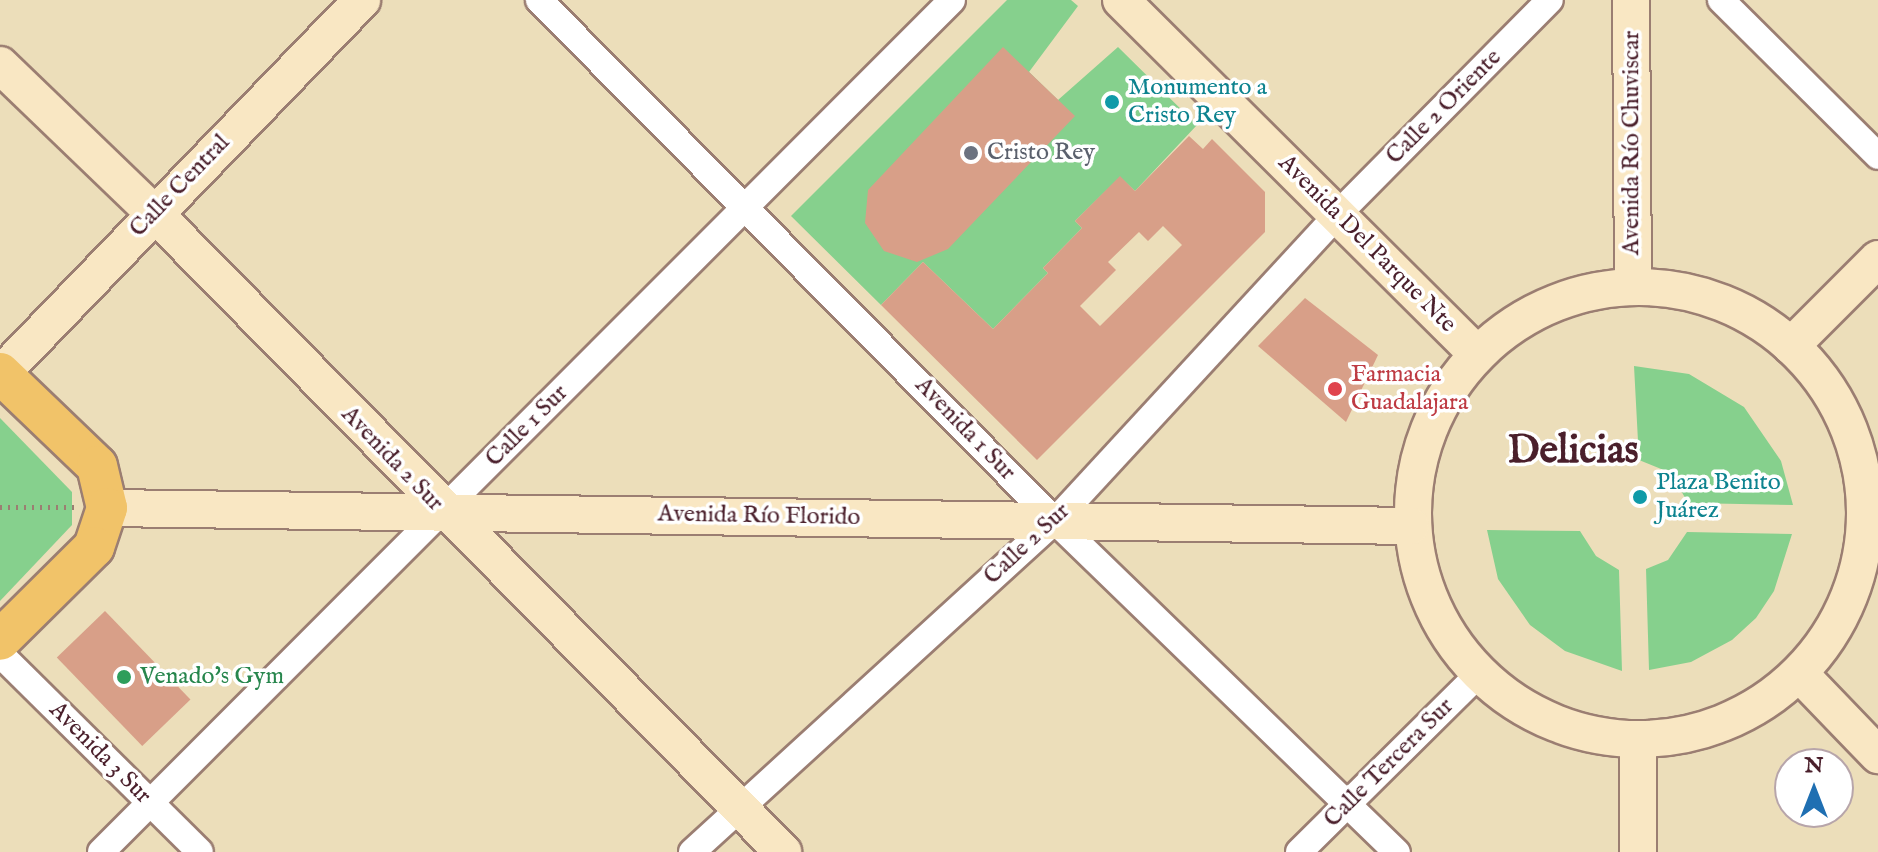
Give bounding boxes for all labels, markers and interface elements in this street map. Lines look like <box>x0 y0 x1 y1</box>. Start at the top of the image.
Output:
street label: Avenida Río Chuviscar <box>1618 31 1646 255</box>
street label: Calle 2 Oriente <box>1380 43 1508 171</box>
place label: Monumento a Cristo Rey <box>1128 74 1267 130</box>
marker: Monumento a Cristo Rey <box>1103 93 1121 111</box>
street label: Calle Central <box>124 129 236 243</box>
place label: Cristo Rey <box>987 139 1095 167</box>
marker: Cristo Rey <box>962 144 980 162</box>
street label: Avenida Del Parque Nte <box>1272 149 1462 339</box>
place label: Farmacia Guadalajara <box>1351 361 1468 417</box>
street label: Avenida 1 Sur <box>909 371 1021 487</box>
street label: Calle 1 Sur <box>480 379 574 473</box>
marker: Farmacia Guadalajara <box>1326 380 1344 398</box>
street label: Avenida 2 Sur <box>335 401 449 517</box>
district label: Delicias <box>1507 428 1639 476</box>
place label: Plaza Benito Juárez <box>1656 469 1781 525</box>
marker: Plaza Benito Juárez <box>1631 488 1649 506</box>
street label: Calle 2 Sur <box>978 497 1076 591</box>
street label: Avenida Río Florido <box>657 500 861 532</box>
place label: Venado's Gym <box>140 663 284 691</box>
marker: Venado's Gym <box>115 668 133 686</box>
street label: Calle Tercera Sur <box>1318 692 1460 834</box>
street label: Avenida 3 Sur <box>43 696 157 810</box>
north arrow <box>1774 748 1854 828</box>
text: N <box>1804 752 1824 780</box>

